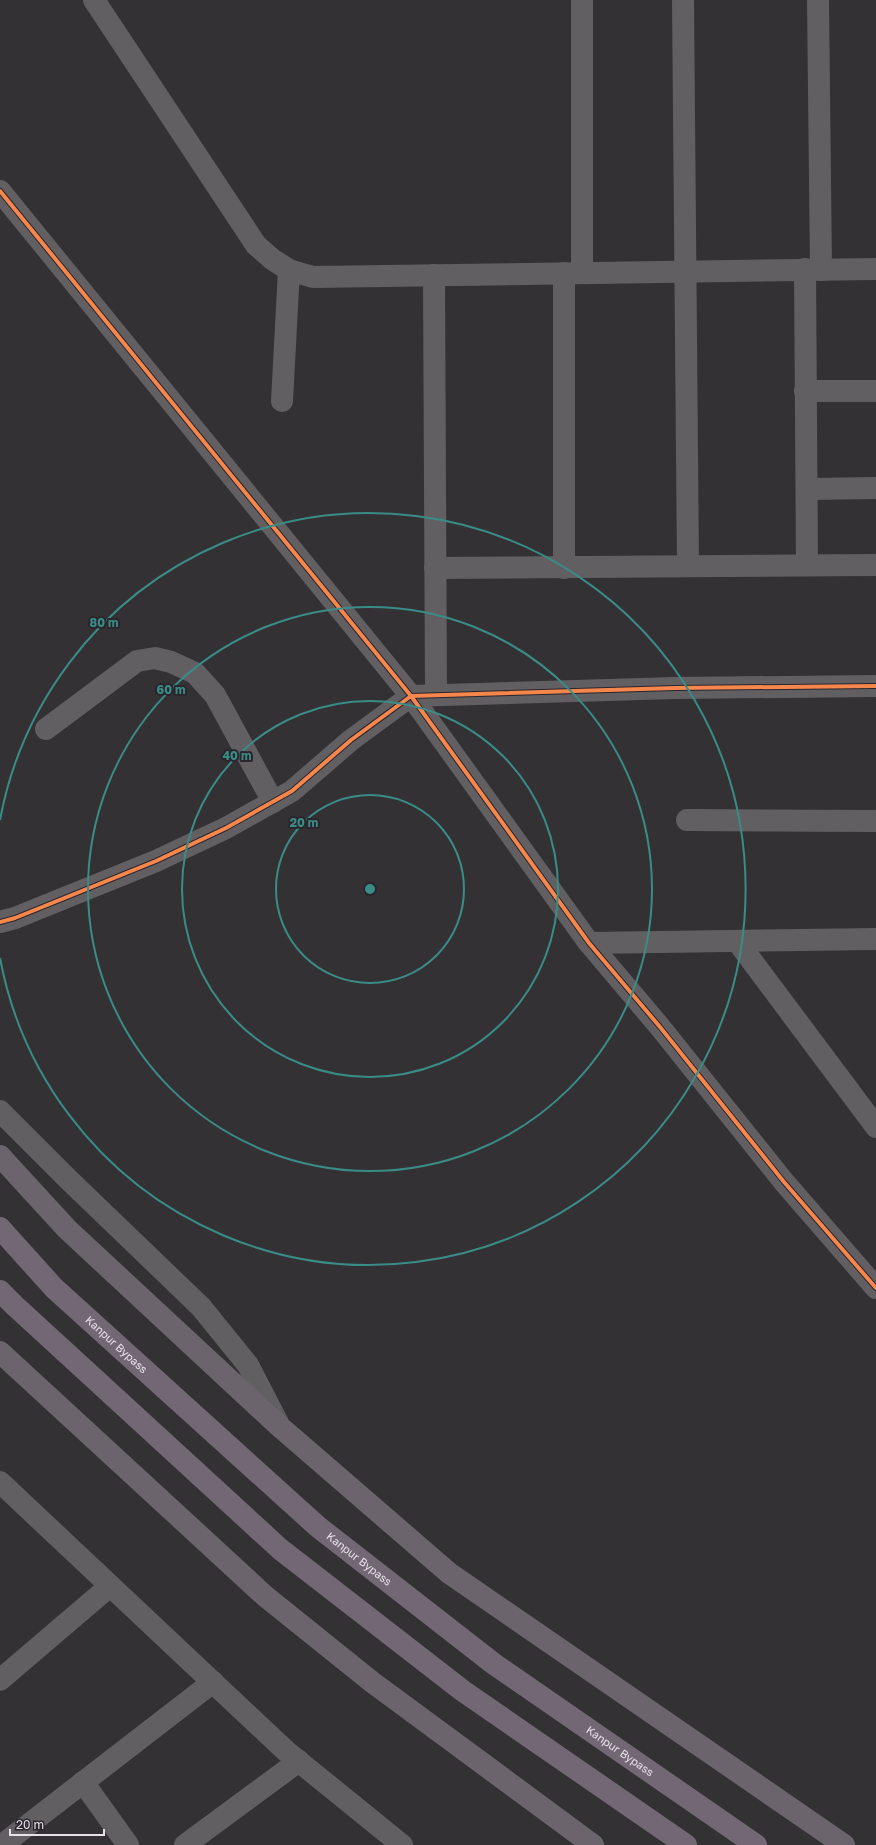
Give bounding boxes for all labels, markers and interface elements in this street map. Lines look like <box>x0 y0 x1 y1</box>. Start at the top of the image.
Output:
text: 80 m <box>90 615 118 630</box>
text: 60 m <box>157 682 185 697</box>
text: 40 m <box>223 748 251 763</box>
text: 20 m <box>290 815 318 830</box>
centre of rings <box>363 882 377 896</box>
street label: Kanpur Bypass <box>83 1313 151 1376</box>
street label: Kanpur Bypass <box>324 1529 395 1588</box>
street label: Kanpur Bypass <box>584 1723 657 1779</box>
scale bar <box>10 1811 104 1837</box>
text: 20 m <box>16 1817 44 1832</box>

